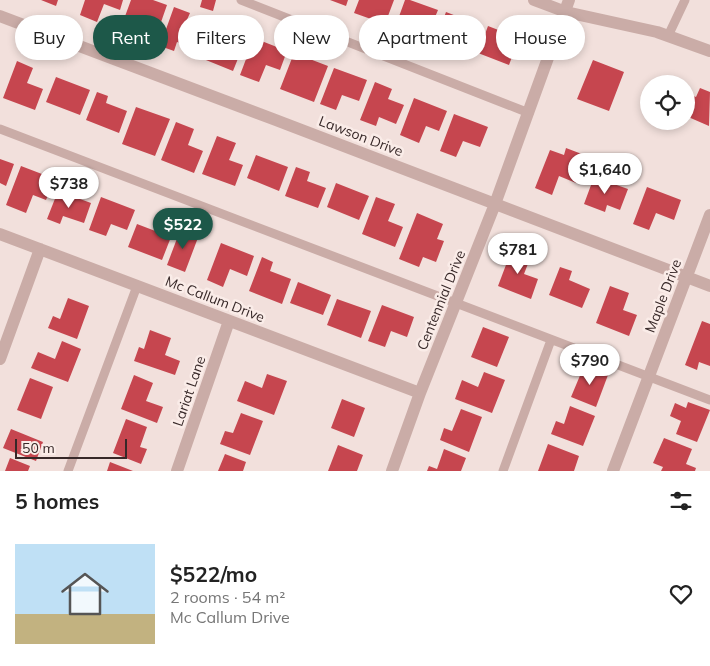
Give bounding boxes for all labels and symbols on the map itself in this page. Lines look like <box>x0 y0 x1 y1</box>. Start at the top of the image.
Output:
street label: Lawson Drive <box>316 112 406 160</box>
pin: $1,640 <box>564 152 646 195</box>
pin: $738 <box>39 166 99 209</box>
pin: $522 <box>153 208 213 250</box>
pin: $781 <box>488 232 548 275</box>
street label: Centennial Drive <box>413 247 469 353</box>
street label: Maple Drive <box>641 257 685 335</box>
street label: Mc Callum Drive <box>163 272 267 326</box>
pin: $790 <box>560 344 620 386</box>
street label: Lariat Lane <box>169 353 209 429</box>
scale bar <box>15 436 128 459</box>

